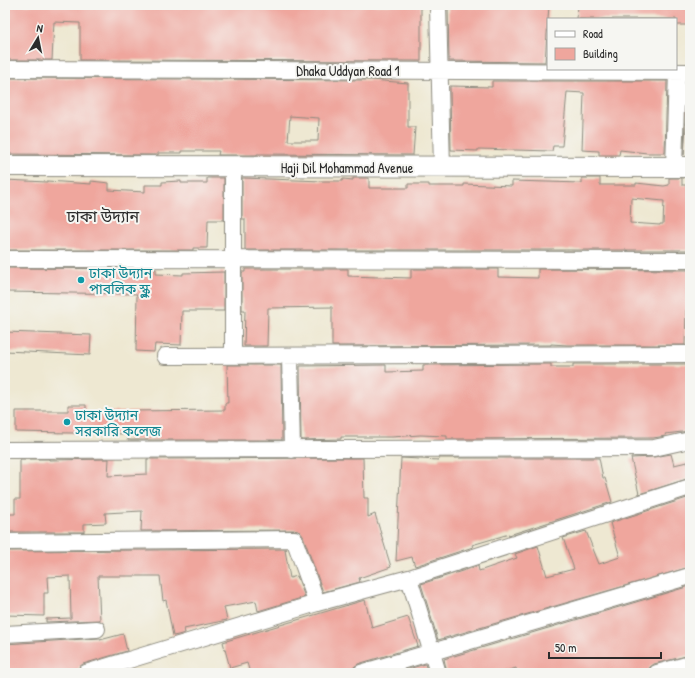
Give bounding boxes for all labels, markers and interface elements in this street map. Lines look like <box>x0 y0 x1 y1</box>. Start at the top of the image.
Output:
north arrow <box>18 18 58 58</box>
legend <box>547 18 677 70</box>
text: N <box>36 21 44 36</box>
text: Road <box>583 25 603 42</box>
text: Building <box>583 45 618 62</box>
street label: Dhaka Uddyan Road 1 <box>296 61 400 81</box>
street label: Haji Dil Mohammad Avenue <box>281 158 414 178</box>
district label: ঢাকা উদ্যান <box>66 205 140 227</box>
place label: ঢাকা উদ্যান পাবলিক স্কুল <box>88 263 153 298</box>
marker: ঢাকা উদ্যান পাবলিক স্কুল <box>76 275 86 285</box>
place label: ঢাকা উদ্যান সরকারি কলেজ <box>74 405 162 440</box>
marker: ঢাকা উদ্যান সরকারি কলেজ <box>62 417 72 427</box>
scale bar <box>549 634 661 660</box>
text: 50 m <box>555 639 576 656</box>

